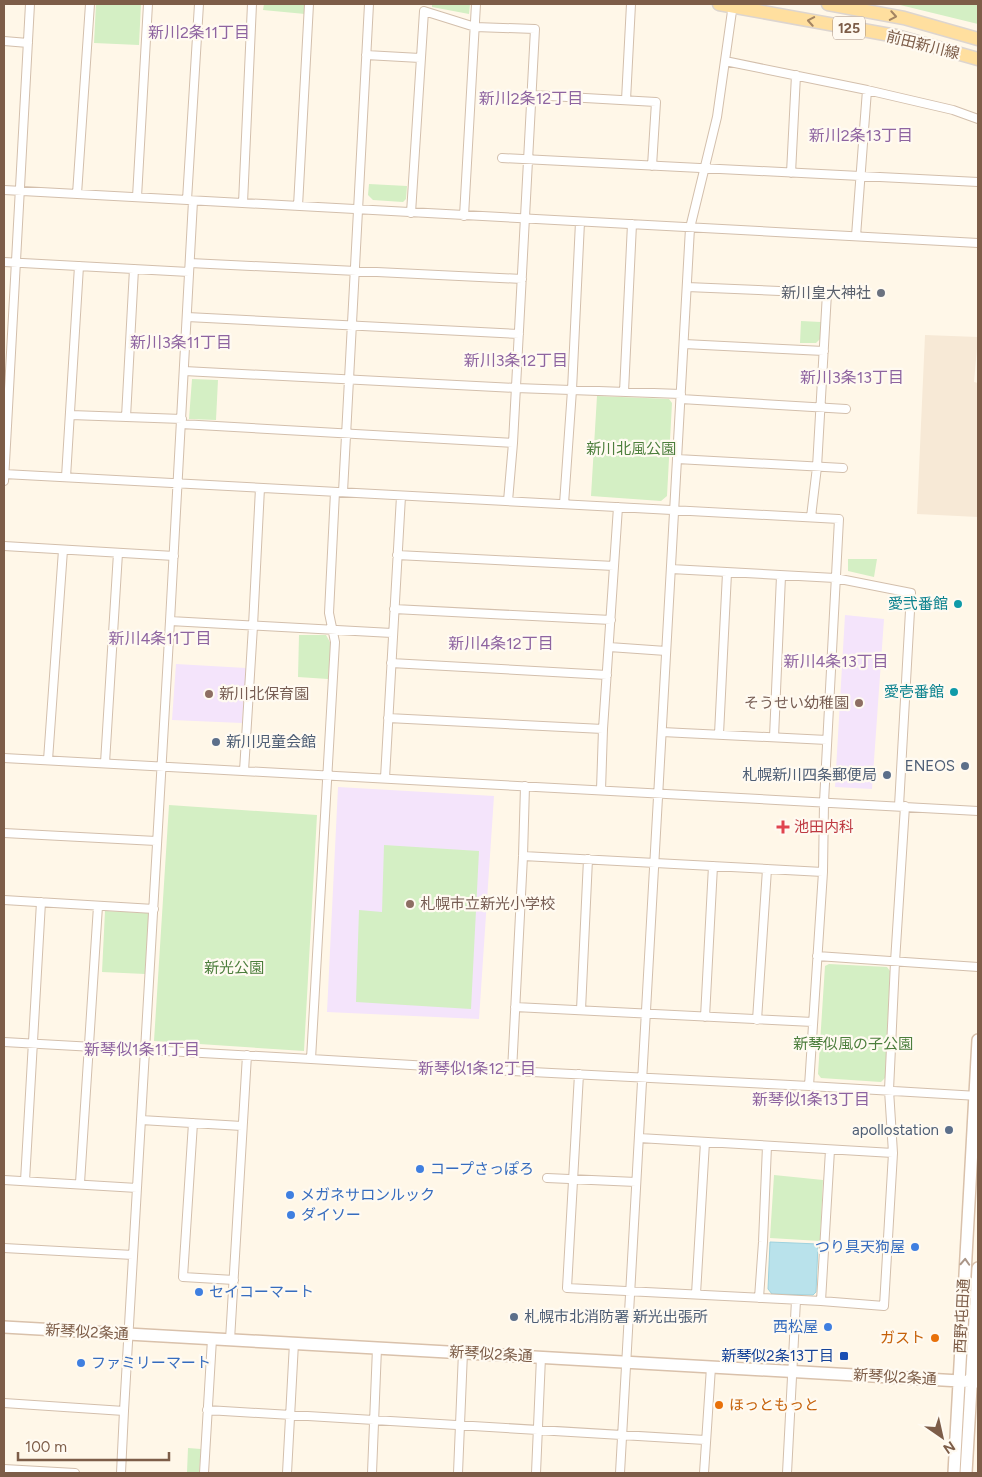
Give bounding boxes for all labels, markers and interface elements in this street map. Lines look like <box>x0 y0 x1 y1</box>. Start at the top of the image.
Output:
one-way arrow <box>889 10 897 20</box>
one-way arrow <box>807 16 816 27</box>
road number: 125 <box>833 16 865 40</box>
district label: 新川2条11丁目 <box>148 23 250 42</box>
street label: 前田新川線 <box>884 27 962 63</box>
district label: 新川2条12丁目 <box>479 89 583 108</box>
district label: 新川2条13丁目 <box>809 126 913 145</box>
place label: 新川皇大神社 <box>781 284 871 302</box>
marker: 新川皇大神社 <box>875 287 887 299</box>
district label: 新川3条11丁目 <box>130 333 232 352</box>
district label: 新川3条12丁目 <box>464 351 568 370</box>
district label: 新川3条13丁目 <box>800 368 904 387</box>
park label: 新川北風公園 <box>586 440 676 458</box>
place label: 愛弐番館 <box>888 595 948 613</box>
marker: 愛弐番館 <box>952 598 964 610</box>
district label: 新川4条11丁目 <box>108 629 212 648</box>
district label: 新川4条12丁目 <box>448 634 554 653</box>
district label: 新川4条13丁目 <box>783 652 889 671</box>
place label: 愛壱番館 <box>884 683 944 701</box>
place label: 新川北保育園 <box>219 685 309 703</box>
marker: 愛壱番館 <box>948 686 960 698</box>
marker: 新川北保育園 <box>203 688 215 700</box>
place label: そうせい幼稚園 <box>744 694 849 712</box>
marker: そうせい幼稚園 <box>853 697 865 709</box>
place label: 新川児童会館 <box>226 733 316 751</box>
marker: 新川児童会館 <box>210 736 222 748</box>
place label: ENEOS <box>905 757 955 775</box>
marker: ENEOS <box>959 760 971 772</box>
place label: 札幌新川四条郵便局 <box>742 766 877 784</box>
marker: 札幌新川四条郵便局 <box>881 769 893 781</box>
place label: 池田内科 <box>794 818 854 836</box>
marker: 池田内科 <box>776 820 790 834</box>
place label: 札幌市立新光小学校 <box>420 895 555 913</box>
marker: 札幌市立新光小学校 <box>404 898 416 910</box>
park label: 新光公園 <box>204 959 264 977</box>
park label: 新琴似風の子公園 <box>793 1035 913 1053</box>
district label: 新琴似1条11丁目 <box>84 1040 200 1059</box>
district label: 新琴似1条12丁目 <box>418 1059 536 1078</box>
district label: 新琴似1条13丁目 <box>752 1090 870 1109</box>
place label: apollostation <box>852 1121 939 1139</box>
marker: apollostation <box>943 1124 955 1136</box>
place label: コープさっぽろ <box>430 1160 534 1178</box>
marker: コープさっぽろ <box>414 1163 426 1175</box>
place label: メガネサロンルック <box>300 1186 435 1204</box>
marker: メガネサロンルック <box>284 1189 296 1201</box>
place label: ダイソー <box>301 1206 361 1224</box>
marker: ダイソー <box>285 1209 297 1221</box>
place label: つり具天狗屋 <box>815 1238 905 1256</box>
marker: つり具天狗屋 <box>909 1241 921 1253</box>
one-way arrow <box>960 1258 971 1266</box>
street label: 西野屯田通 <box>951 1278 973 1354</box>
place label: セイコーマート <box>209 1283 314 1301</box>
marker: セイコーマート <box>193 1286 205 1298</box>
place label: 札幌市北消防署 新光出張所 <box>524 1308 708 1326</box>
marker: 札幌市北消防署 新光出張所 <box>508 1311 520 1323</box>
place label: 西松屋 <box>773 1318 818 1336</box>
street label: 新琴似2条通 <box>45 1321 129 1343</box>
marker: 西松屋 <box>822 1321 834 1333</box>
place label: ガスト <box>880 1329 925 1347</box>
marker: ガスト <box>929 1332 941 1344</box>
street label: 新琴似2条通 <box>449 1343 533 1365</box>
place label: 新琴似2条13丁目 <box>721 1347 834 1365</box>
marker: 新琴似2条13丁目 <box>838 1350 850 1362</box>
place label: ファミリーマート <box>91 1354 211 1372</box>
marker: ファミリーマート <box>75 1357 87 1369</box>
street label: 新琴似2条通 <box>853 1366 937 1388</box>
place label: ほっともっと <box>729 1396 819 1414</box>
marker: ほっともっと <box>713 1399 725 1411</box>
north arrow <box>917 1412 967 1462</box>
scale bar <box>18 1430 169 1462</box>
text: N <box>940 1437 958 1457</box>
text: 100 m <box>25 1438 67 1456</box>

